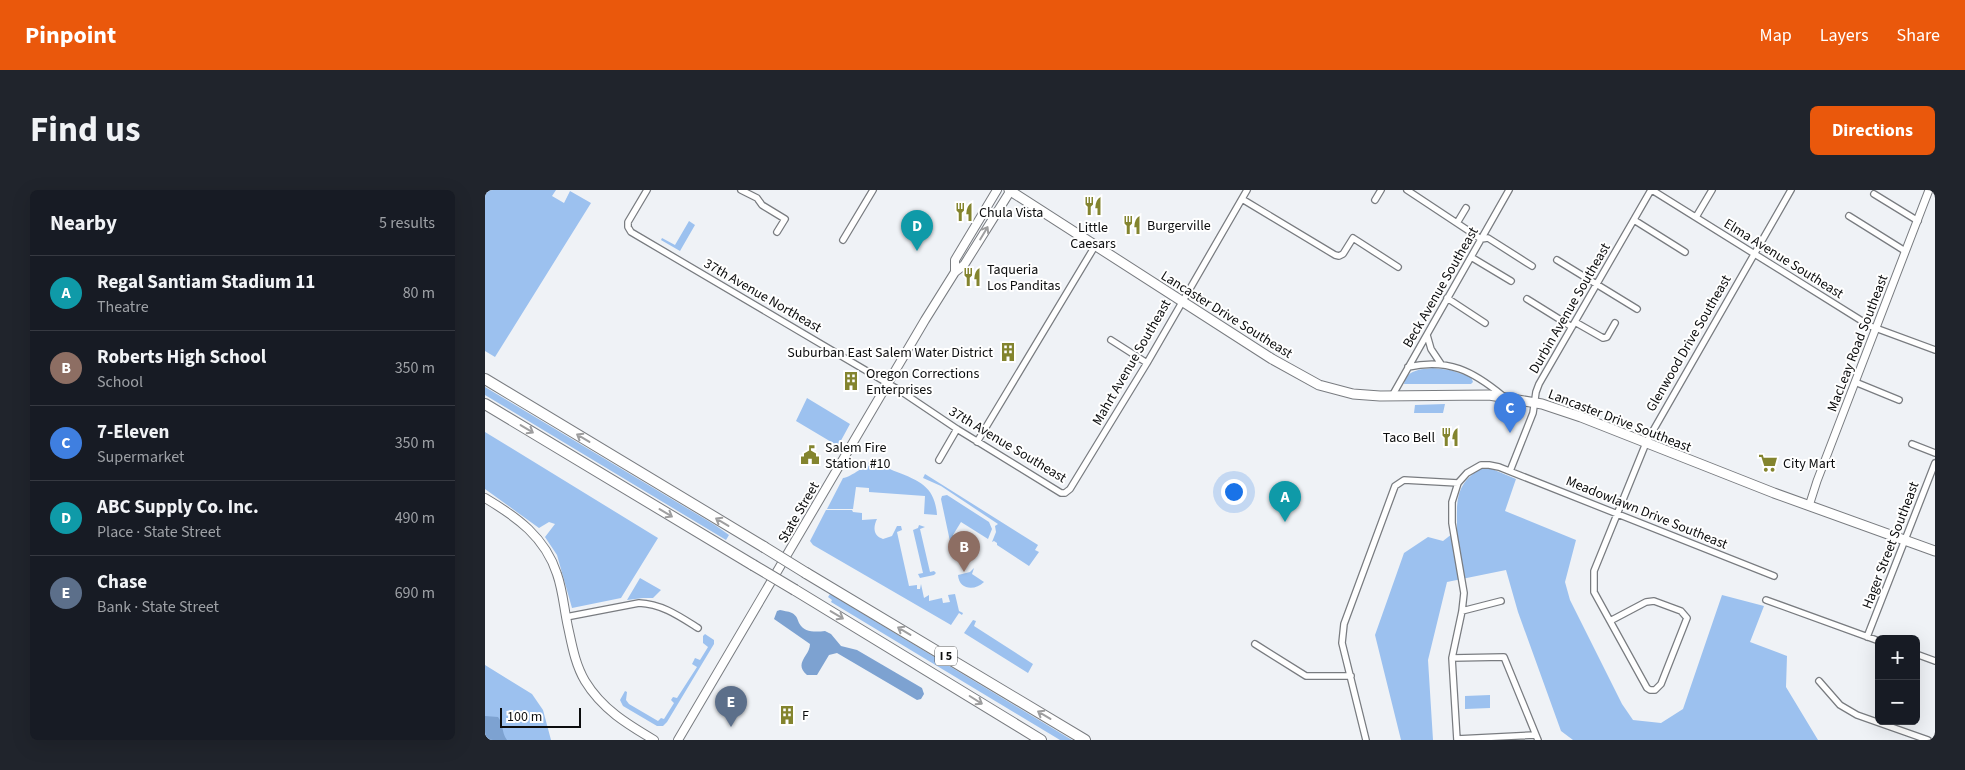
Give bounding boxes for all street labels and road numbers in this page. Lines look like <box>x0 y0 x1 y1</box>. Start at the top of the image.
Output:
street label: Elma Avenue Southeast <box>1720 214 1847 304</box>
street label: Beck Avenue Southeast <box>1398 223 1484 352</box>
street label: Durbin Avenue Southeast <box>1524 239 1616 378</box>
street label: 37th Avenue Northeast <box>700 254 825 338</box>
street label: Lancaster Drive Southeast <box>1157 266 1296 364</box>
street label: Glenwood Drive Southeast <box>1641 271 1736 416</box>
street label: MacLeay Road Southeast <box>1823 272 1893 415</box>
street label: Mahrt Avenue Southeast <box>1088 296 1176 429</box>
street label: Lancaster Drive Southeast <box>1545 384 1694 458</box>
street label: 37th Avenue Southeast <box>945 402 1070 488</box>
street label: Meadowlawn Drive Southeast <box>1563 471 1731 555</box>
street label: State Street <box>773 478 825 547</box>
street label: Hager Street Southeast <box>1857 479 1924 612</box>
road number: I 5 <box>935 646 957 666</box>

